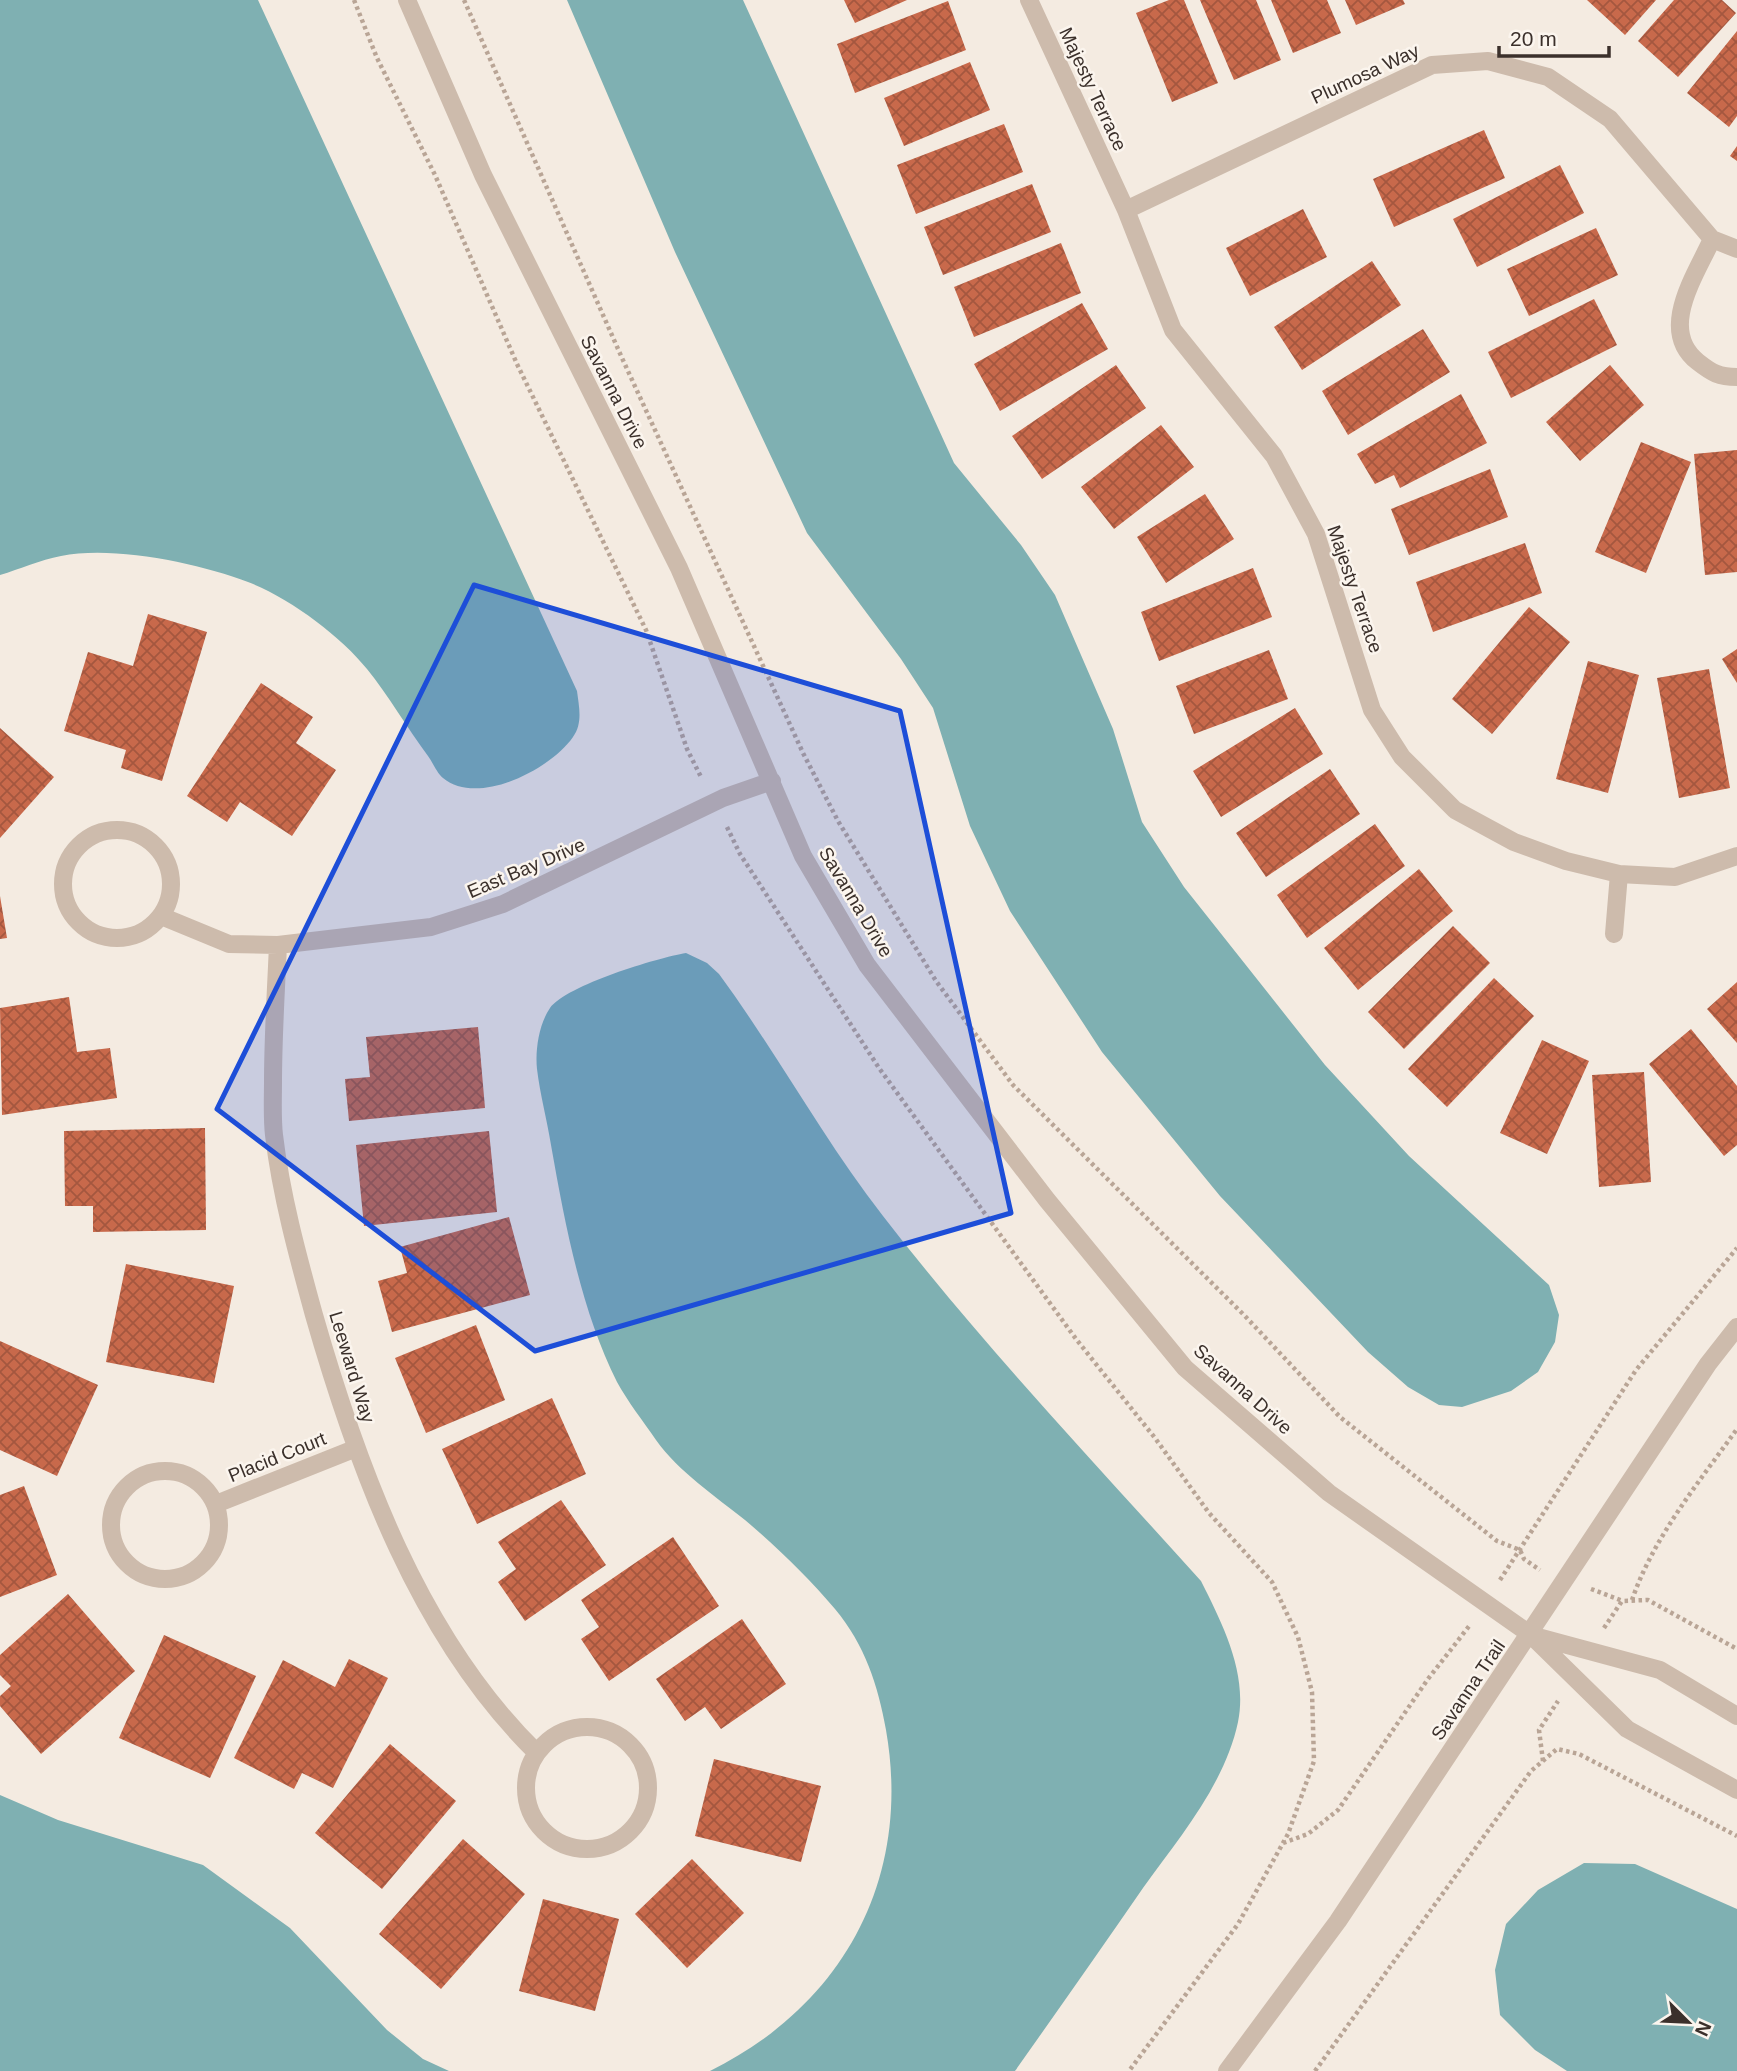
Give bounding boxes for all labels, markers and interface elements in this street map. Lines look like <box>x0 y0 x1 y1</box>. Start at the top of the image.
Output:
scale bar <box>1499 14 1609 58</box>
street label: Majesty Terrace <box>1055 24 1131 154</box>
text: 20 m <box>1510 27 1557 50</box>
street label: Plumosa Way <box>1308 40 1423 108</box>
street label: Savanna Drive <box>576 332 652 452</box>
street label: Majesty Terrace <box>1323 522 1387 656</box>
street label: East Bay Drive <box>464 834 588 902</box>
street label: Savanna Drive <box>815 843 897 961</box>
street label: Leeward Way <box>325 1309 379 1426</box>
street label: Savanna Drive <box>1190 1340 1296 1438</box>
street label: Placid Court <box>225 1428 330 1486</box>
street label: Savanna Trail <box>1427 1636 1509 1744</box>
north arrow <box>1653 1987 1723 2057</box>
text: N <box>1691 2018 1715 2039</box>

